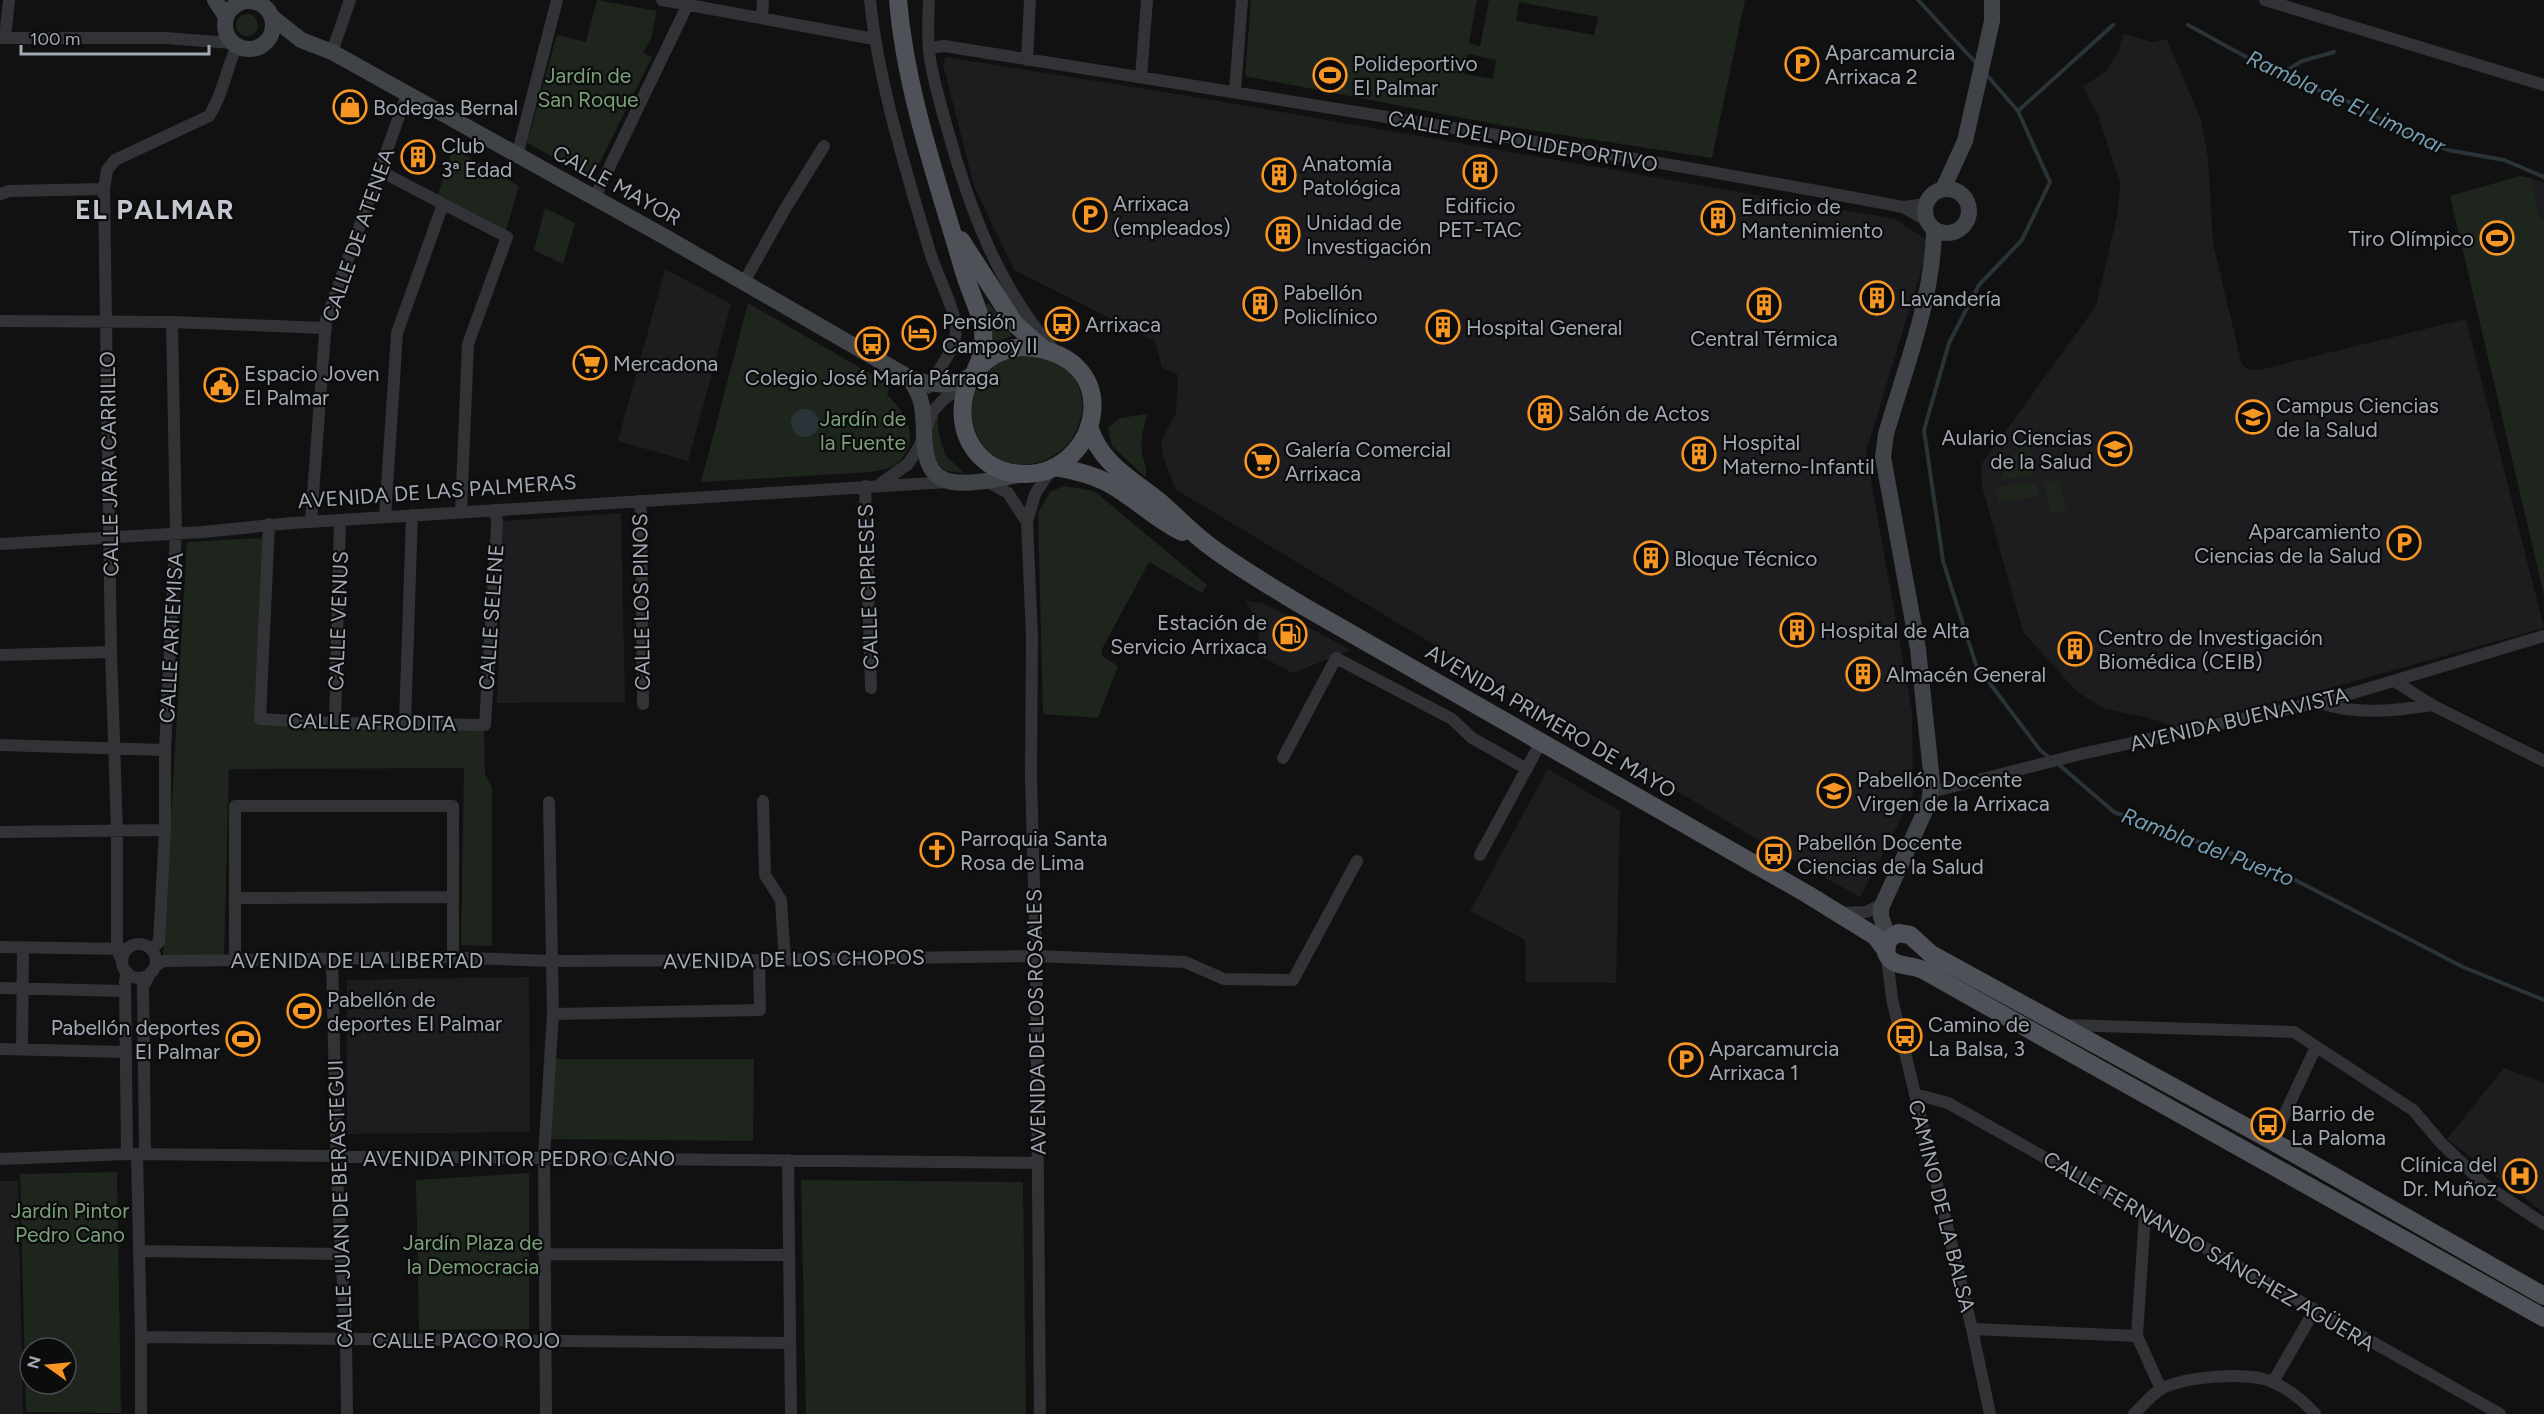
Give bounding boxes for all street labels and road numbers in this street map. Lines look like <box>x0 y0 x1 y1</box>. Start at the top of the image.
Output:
street label: CALLE DEL POLIDEPORTIVO <box>1386 105 1660 177</box>
street label: CALLE MAYOR <box>549 139 685 231</box>
street label: CALLE DE ATENEA <box>317 145 399 325</box>
street label: CALLE JARA CARRILLO <box>95 351 123 577</box>
street label: AVENIDA DE LAS PALMERAS <box>297 469 577 513</box>
street label: CALLE CIPRESES <box>853 504 883 670</box>
street label: CALLE LOS PINOS <box>627 513 655 691</box>
street label: CALLE SELENE <box>473 543 509 691</box>
street label: CALLE VENUS <box>323 551 353 691</box>
street label: CALLE ARTEMISA <box>154 552 188 724</box>
street label: AVENIDA PRIMERO DE MAYO <box>1421 639 1681 803</box>
street label: AVENIDA BUENAVISTA <box>2127 682 2351 756</box>
street label: CALLE AFRODITA <box>288 708 456 736</box>
street label: AVENIDA DE LOS ROSALES <box>1021 889 1051 1155</box>
street label: AVENIDA DE LOS CHOPOS <box>663 944 925 974</box>
street label: AVENIDA DE LA LIBERTAD <box>231 948 483 973</box>
street label: CALLE JUAN DE BERASTEGUI <box>322 1060 358 1348</box>
street label: CAMINO DE LA BALSA <box>1903 1097 1981 1315</box>
street label: AVENIDA PINTOR PEDRO CANO <box>363 1146 675 1171</box>
street label: CALLE FERNANDO SÁNCHEZ AGÜERA <box>2039 1146 2379 1356</box>
street label: CALLE PACO ROJO <box>372 1328 560 1353</box>

